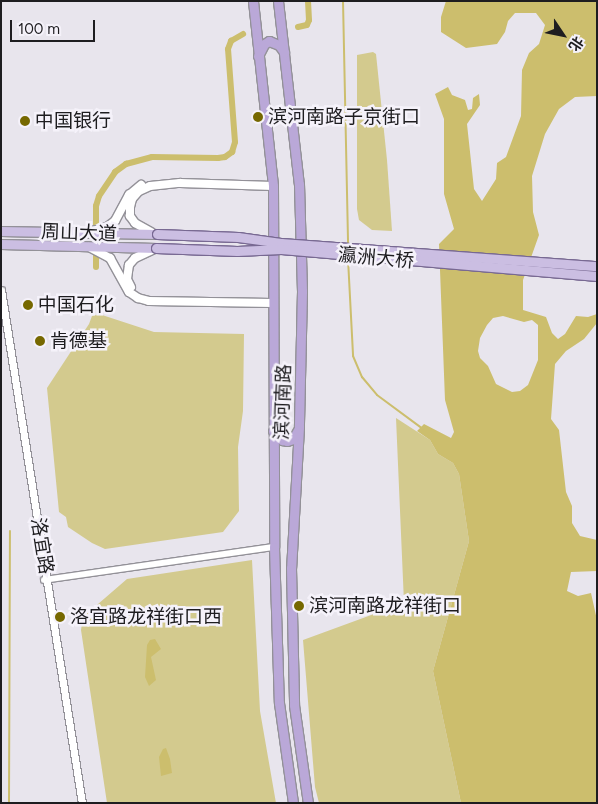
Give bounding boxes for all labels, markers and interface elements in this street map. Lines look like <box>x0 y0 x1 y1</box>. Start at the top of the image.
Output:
scale bar <box>12 10 98 42</box>
north arrow <box>538 10 588 60</box>
text: 100 m <box>18 20 60 38</box>
text: 北 <box>565 33 587 54</box>
place label: 滨河南路子京街口 <box>268 106 420 128</box>
place label: 中国银行 <box>35 110 111 132</box>
marker: 滨河南路子京街口 <box>252 111 264 123</box>
marker: 中国银行 <box>19 115 31 127</box>
street label: 周山大道 <box>41 220 117 246</box>
street label: 瀛洲大桥 <box>337 243 415 273</box>
place label: 中国石化 <box>38 294 114 316</box>
marker: 中国石化 <box>22 299 34 311</box>
place label: 肯德基 <box>50 330 107 352</box>
marker: 肯德基 <box>34 335 46 347</box>
street label: 滨河南路 <box>270 364 296 440</box>
street label: 洛宜路 <box>26 516 58 576</box>
place label: 滨河南路龙祥街口 <box>309 595 461 617</box>
marker: 滨河南路龙祥街口 <box>293 600 305 612</box>
place label: 洛宜路龙祥街口西 <box>70 606 222 628</box>
marker: 洛宜路龙祥街口西 <box>54 611 66 623</box>

